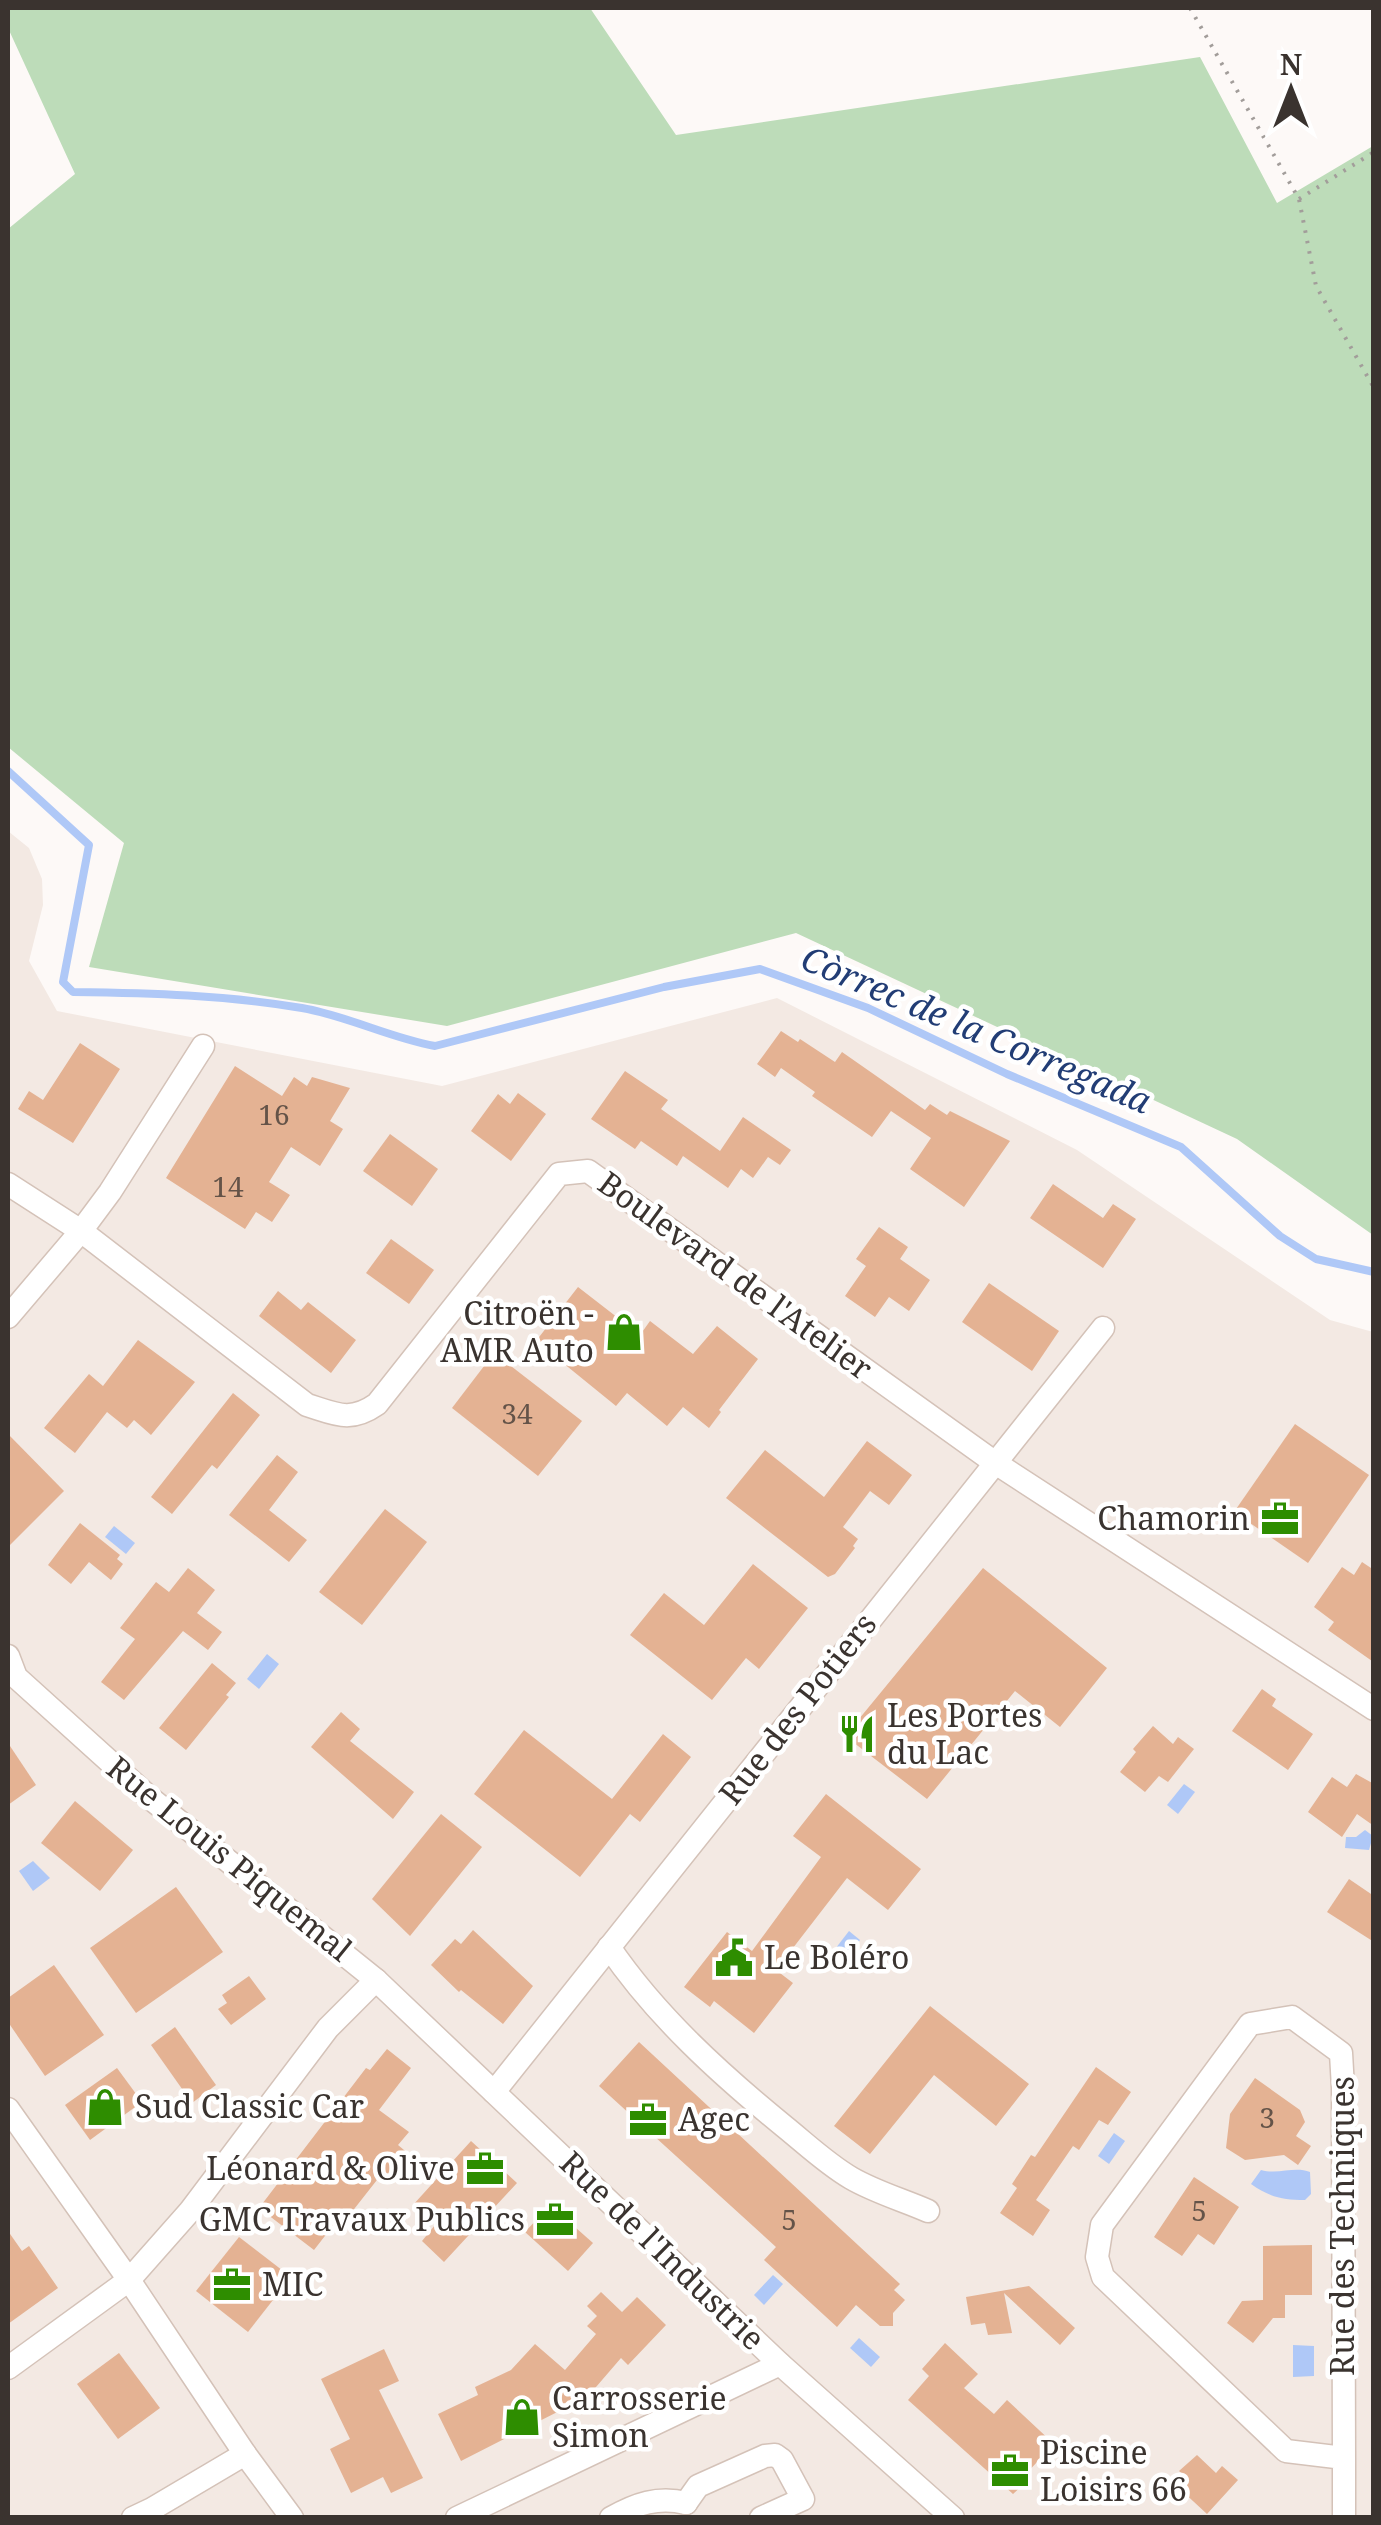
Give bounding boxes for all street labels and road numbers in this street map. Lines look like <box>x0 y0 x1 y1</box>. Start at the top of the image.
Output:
street label: Boulevard de l'Atelier <box>590 1161 882 1389</box>
street label: Rue des Potiers <box>708 1603 885 1813</box>
street label: Rue Louis Piquemal <box>99 1746 361 1970</box>
street label: Rue des Techniques <box>1320 2076 1363 2376</box>
street label: Rue de l'Industrie <box>551 2141 775 2359</box>

